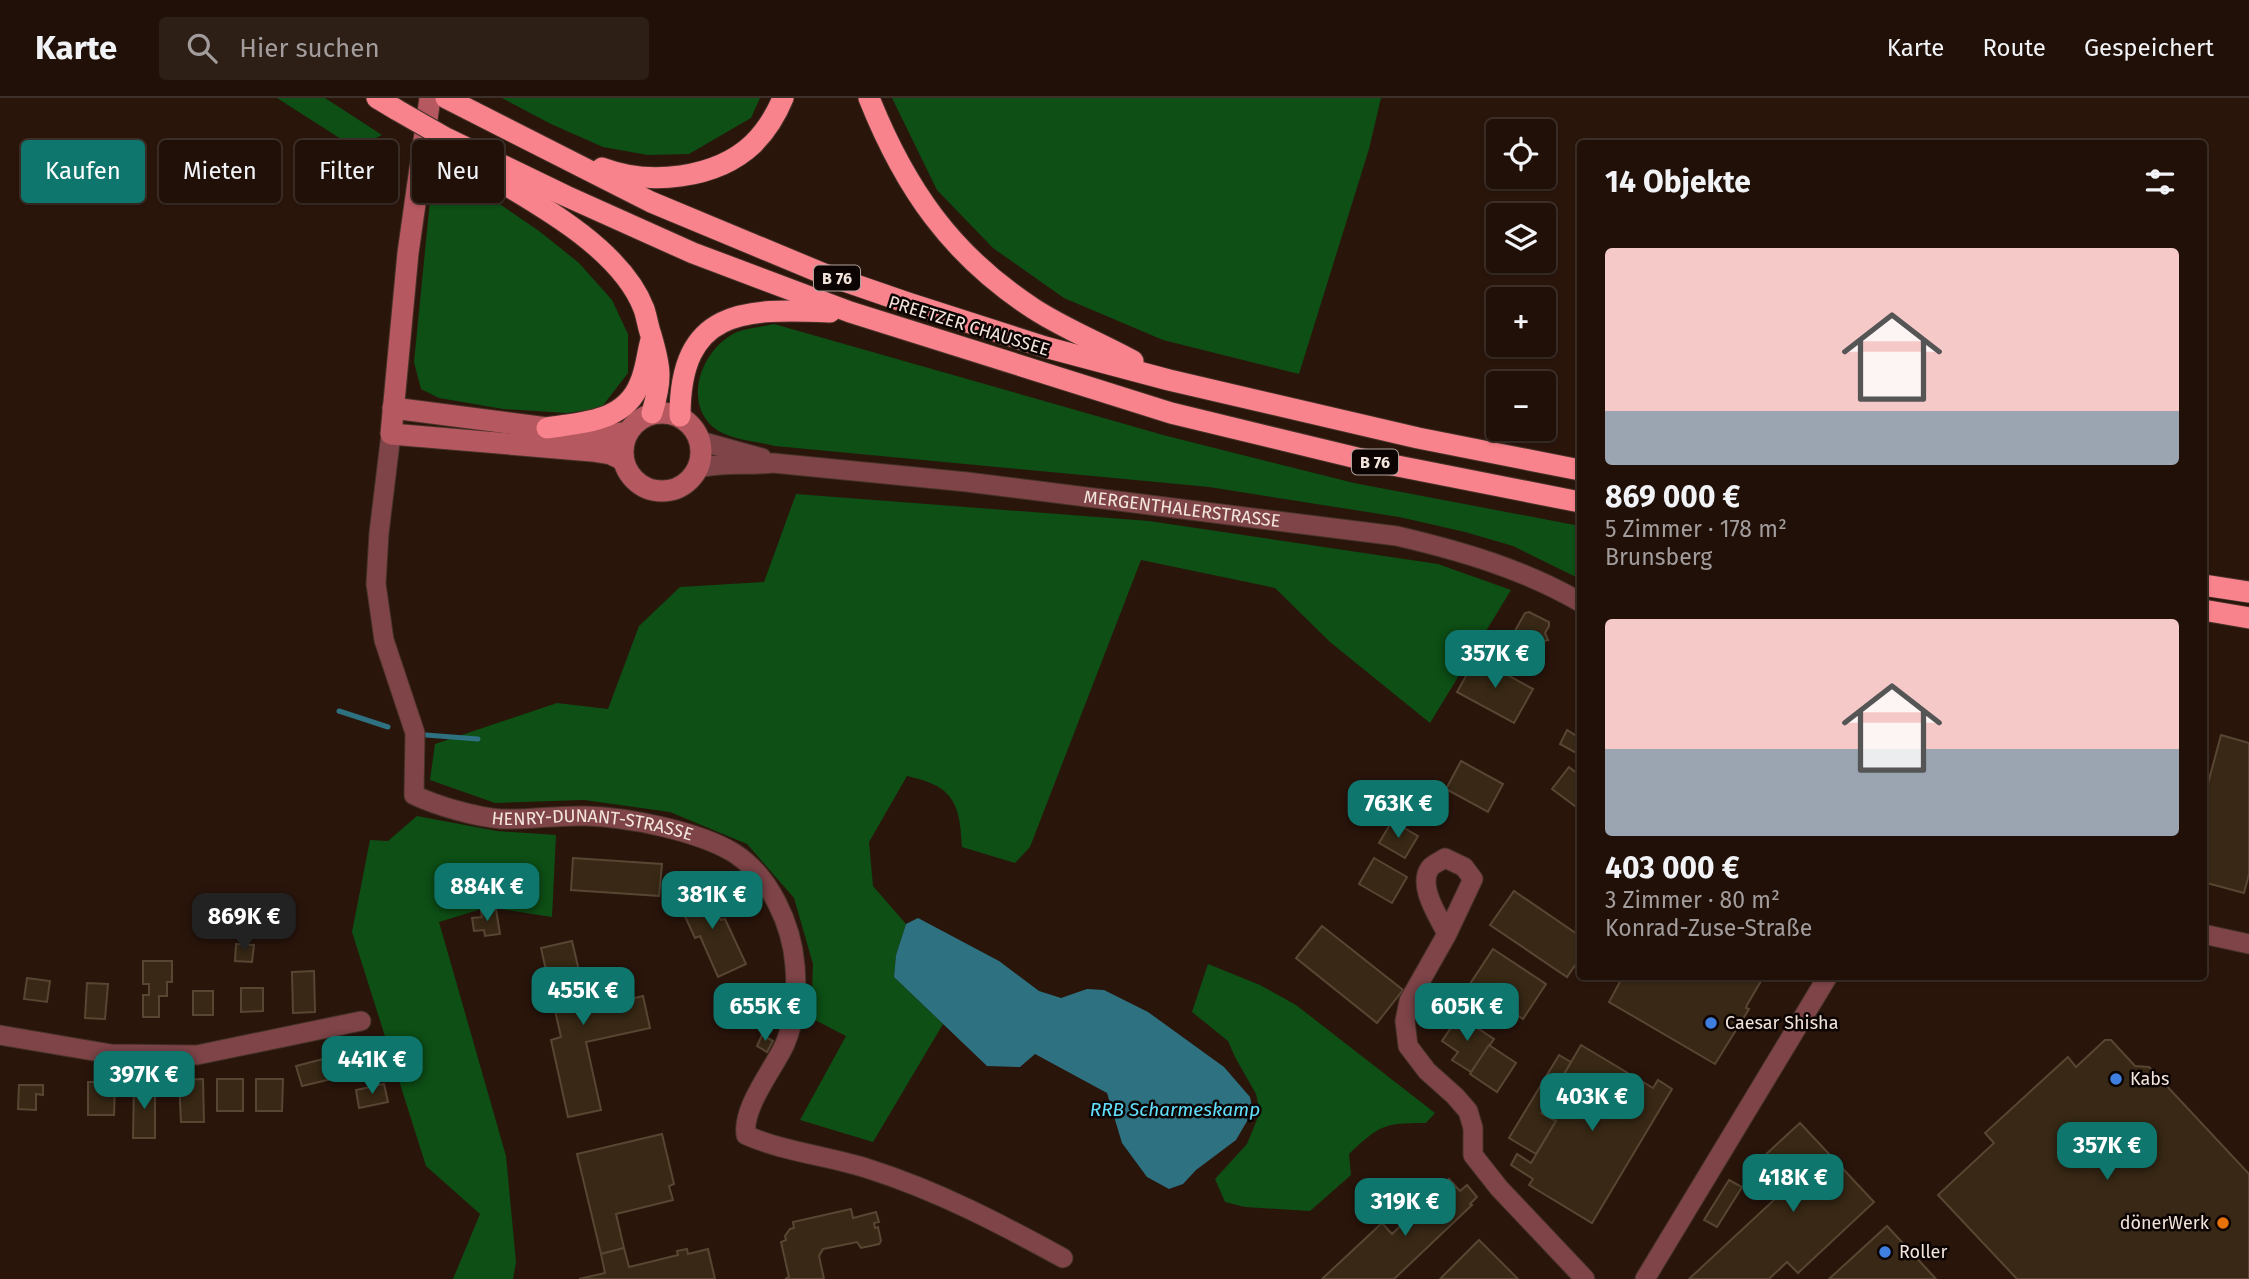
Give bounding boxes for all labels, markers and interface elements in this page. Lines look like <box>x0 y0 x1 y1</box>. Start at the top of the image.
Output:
search box <box>159 17 649 80</box>
text: Karte <box>35 28 117 68</box>
icon: search <box>183 29 221 67</box>
text: Hier suchen <box>239 33 380 64</box>
text: Karte <box>1887 34 1944 62</box>
text: Route <box>1982 34 2046 62</box>
text: Gespeichert <box>2084 34 2214 62</box>
map controls <box>1486 119 1556 441</box>
button: locate <box>1486 119 1556 189</box>
chip: Kaufen <box>21 140 145 203</box>
chip: Mieten <box>159 140 281 203</box>
chip: Filter <box>295 140 398 203</box>
chip: Neu <box>412 140 504 203</box>
icon: filters <box>2141 163 2179 201</box>
text: 14 Objekte <box>1605 164 1751 200</box>
button: layers <box>1486 203 1556 273</box>
road number: B 76 <box>814 266 860 290</box>
button: + <box>1486 287 1556 357</box>
street label: PREETZER CHAUSSEE <box>886 291 1052 361</box>
icon: home <box>1829 294 1955 420</box>
button: − <box>1486 371 1556 441</box>
road number: B 76 <box>1352 450 1398 474</box>
text: 869 000 € <box>1605 479 1740 515</box>
street label: MERGENTHALERSTRASSE <box>1082 486 1282 532</box>
text: 5 Zimmer · 178 m² <box>1605 515 1787 543</box>
text: Brunsberg <box>1605 543 1712 571</box>
pin: 357K € <box>1438 630 1552 690</box>
text: 357K € <box>1461 639 1529 667</box>
icon: home <box>1829 665 1955 791</box>
pin: 763K € <box>1341 780 1455 840</box>
text: 763K € <box>1364 789 1432 817</box>
street label: HENRY-DUNANT-STRASSE <box>490 805 696 846</box>
text: 403 000 € <box>1605 850 1739 886</box>
pin: 884K € <box>430 864 544 923</box>
text: 884K € <box>450 872 524 900</box>
pin: 381K € <box>655 872 769 931</box>
text: 381K € <box>678 880 746 908</box>
text: 3 Zimmer · 80 m² <box>1605 886 1780 914</box>
pin: 869K € <box>187 894 301 953</box>
text: 869K € <box>208 902 280 930</box>
text: Konrad-Zuse-Straße <box>1605 914 1812 942</box>
pin: 455K € <box>526 968 640 1027</box>
text: 455K € <box>548 976 618 1004</box>
pin: 655K € <box>708 984 822 1043</box>
pin: 605K € <box>1410 984 1524 1043</box>
text: 655K € <box>729 992 801 1020</box>
text: 605K € <box>1431 992 1503 1020</box>
place label: Caesar Shisha <box>1725 1012 1838 1034</box>
marker: Caesar Shisha <box>1703 1015 1719 1031</box>
pin: 441K € <box>315 1037 429 1096</box>
text: 441K € <box>338 1045 406 1073</box>
pin: 397K € <box>87 1052 201 1111</box>
text: 397K € <box>110 1060 178 1088</box>
place label: Kabs <box>2130 1068 2169 1090</box>
marker: Kabs <box>2108 1071 2124 1087</box>
pin: 403K € <box>1535 1074 1649 1133</box>
text: 403K € <box>1556 1082 1628 1110</box>
water label: RRB Scharmeskamp <box>1090 1098 1260 1121</box>
pin: 357K € <box>2050 1122 2164 1182</box>
text: 357K € <box>2073 1131 2141 1159</box>
pin: 418K € <box>1736 1154 1850 1214</box>
text: 418K € <box>1759 1163 1827 1191</box>
pin: 319K € <box>1348 1178 1462 1238</box>
text: 319K € <box>1371 1187 1439 1215</box>
place label: dönerWerk <box>2120 1212 2210 1234</box>
marker: dönerWerk <box>2215 1215 2231 1231</box>
place label: Roller <box>1899 1241 1947 1263</box>
marker: Roller <box>1877 1244 1893 1260</box>

